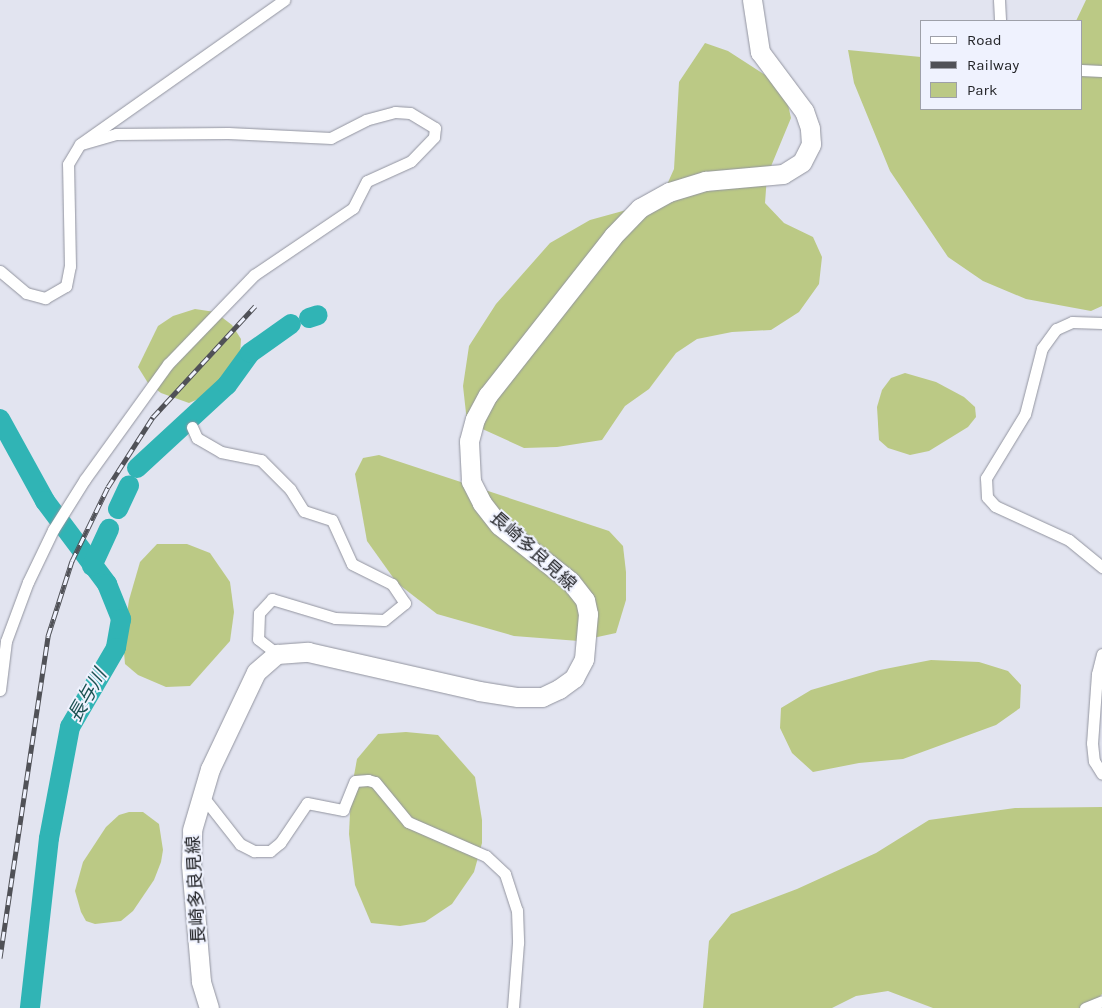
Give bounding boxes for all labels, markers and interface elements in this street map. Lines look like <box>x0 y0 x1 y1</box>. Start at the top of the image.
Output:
legend <box>920 20 1082 110</box>
text: Road <box>967 31 1002 49</box>
text: Railway <box>967 56 1019 74</box>
text: Park <box>967 81 997 99</box>
street label: 長崎多良見線 <box>486 507 580 595</box>
water label: 長与川 <box>64 666 112 726</box>
street label: 長崎多良見線 <box>182 836 210 944</box>

